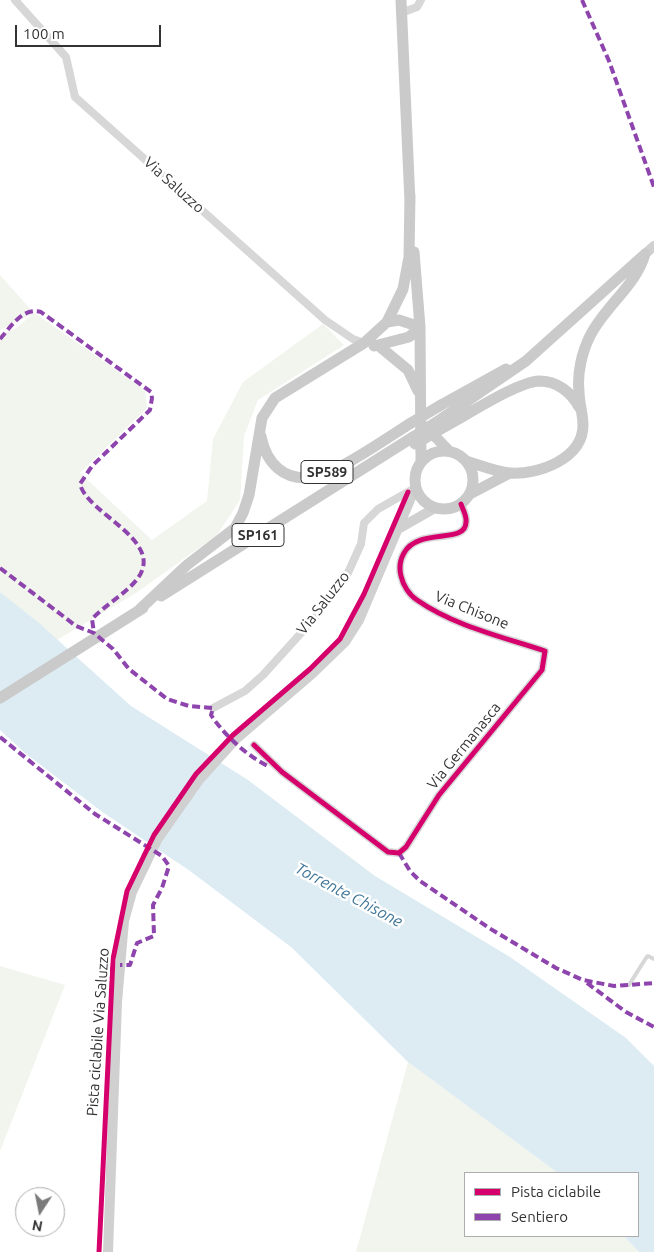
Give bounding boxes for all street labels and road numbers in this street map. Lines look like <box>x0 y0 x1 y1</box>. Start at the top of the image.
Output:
street label: Via Saluzzo <box>140 153 208 217</box>
road number: SP589 <box>301 461 353 484</box>
road number: SP161 <box>232 524 284 546</box>
street label: Via Saluzzo <box>293 568 353 638</box>
street label: Via Chisone <box>432 587 512 633</box>
street label: Via Germanasca <box>423 699 505 793</box>
street label: Pista ciclabile Via Saluzzo <box>83 947 113 1117</box>

